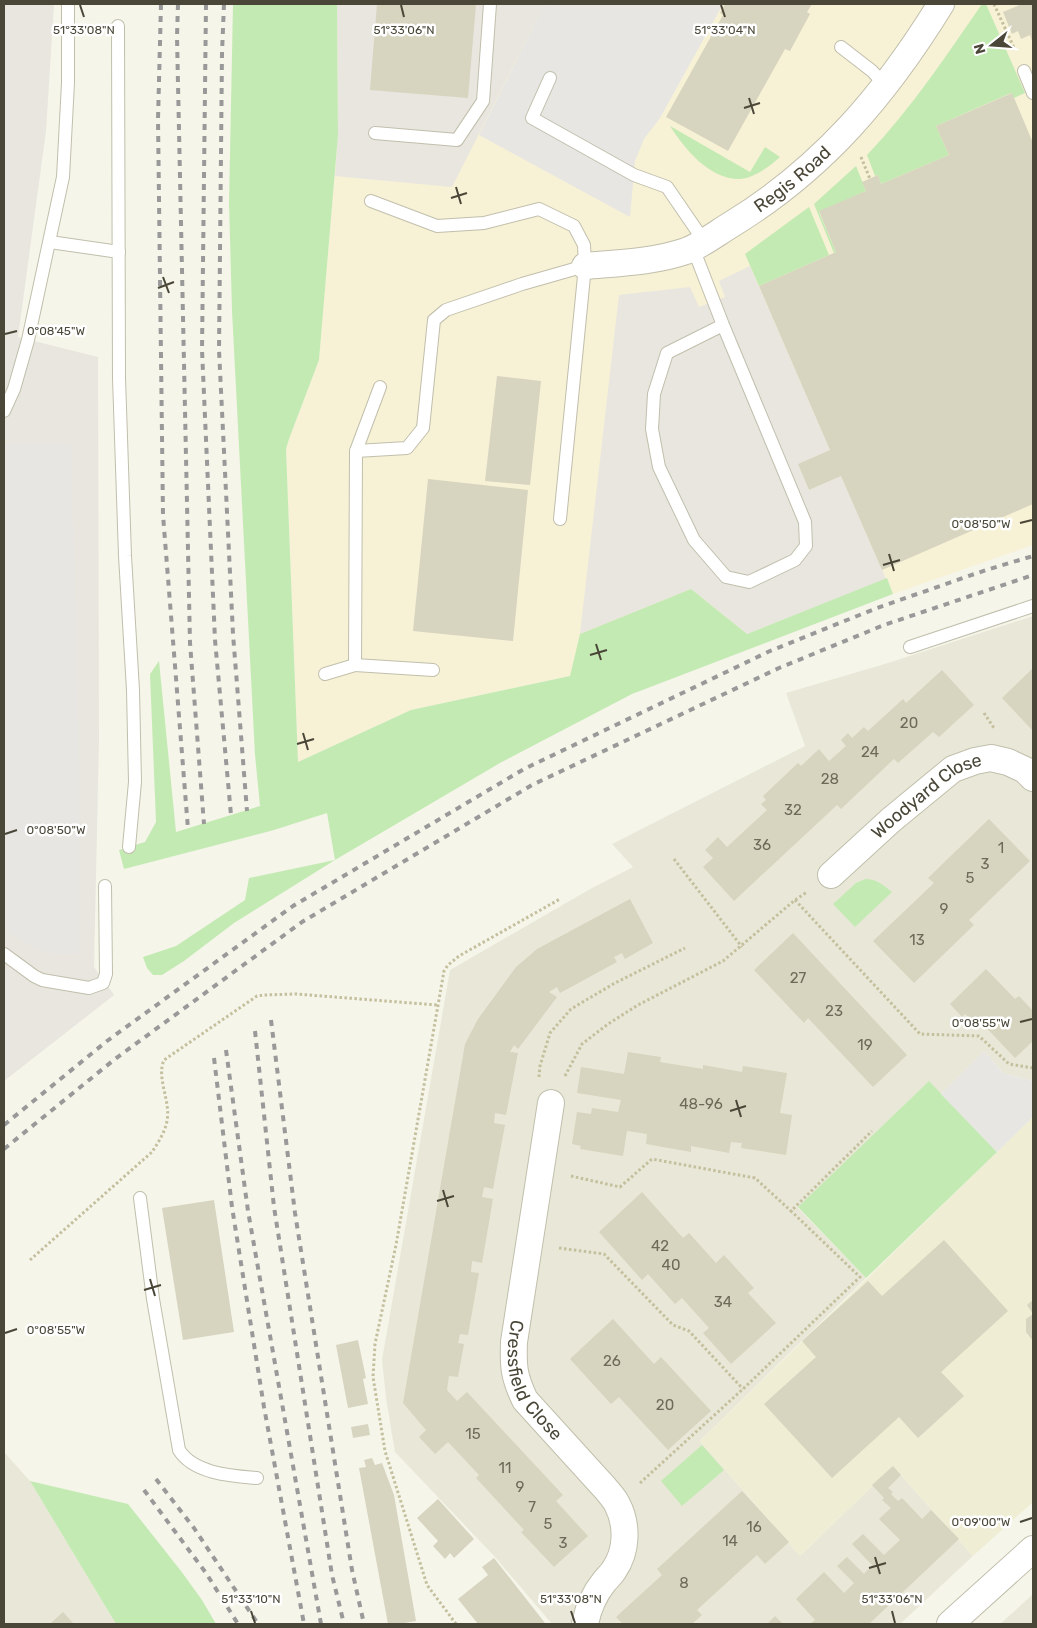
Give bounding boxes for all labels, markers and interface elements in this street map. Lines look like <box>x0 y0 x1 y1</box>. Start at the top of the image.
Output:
north arrow <box>967 20 1017 70</box>
text: 51°33'08"N <box>53 23 115 37</box>
text: 51°33'06"N <box>373 23 435 37</box>
text: 51°33'04"N <box>694 23 756 37</box>
text: N <box>970 41 990 56</box>
street label: Regis Road <box>750 141 836 217</box>
text: 0°08'45"W <box>27 324 85 338</box>
text: 0°08'50"W <box>952 517 1011 531</box>
house number: 20 <box>900 714 918 732</box>
house number: 24 <box>861 743 879 761</box>
street label: Woodyard Close <box>867 749 983 844</box>
house number: 28 <box>821 770 839 788</box>
house number: 32 <box>784 801 802 819</box>
text: 0°08'50"W <box>27 823 86 837</box>
house number: 36 <box>753 836 771 854</box>
house number: 1 <box>998 839 1004 857</box>
house number: 3 <box>980 855 990 873</box>
house number: 5 <box>966 869 975 887</box>
house number: 9 <box>940 900 949 918</box>
house number: 13 <box>909 931 925 949</box>
house number: 27 <box>790 969 807 987</box>
house number: 23 <box>825 1002 843 1020</box>
text: 0°08'55"W <box>952 1016 1011 1030</box>
house number: 19 <box>857 1036 873 1054</box>
house number: 48-96 <box>679 1095 723 1113</box>
house number: 42 <box>651 1237 669 1255</box>
house number: 40 <box>662 1256 680 1274</box>
house number: 34 <box>714 1293 732 1311</box>
street label: Cressfield Close <box>503 1318 567 1445</box>
text: 0°08'55"W <box>27 1323 86 1337</box>
house number: 26 <box>603 1352 621 1370</box>
house number: 20 <box>656 1396 674 1414</box>
house number: 15 <box>465 1425 481 1443</box>
house number: 11 <box>499 1459 511 1477</box>
house number: 9 <box>516 1478 525 1496</box>
house number: 7 <box>528 1498 536 1516</box>
house number: 5 <box>544 1515 553 1533</box>
text: 0°09'00"W <box>952 1515 1011 1529</box>
house number: 16 <box>746 1518 762 1536</box>
house number: 14 <box>722 1532 738 1550</box>
house number: 3 <box>558 1534 568 1552</box>
house number: 8 <box>679 1574 689 1592</box>
text: 51°33'10"N <box>221 1592 281 1606</box>
text: 51°33'08"N <box>540 1592 602 1606</box>
text: 51°33'06"N <box>861 1592 923 1606</box>

